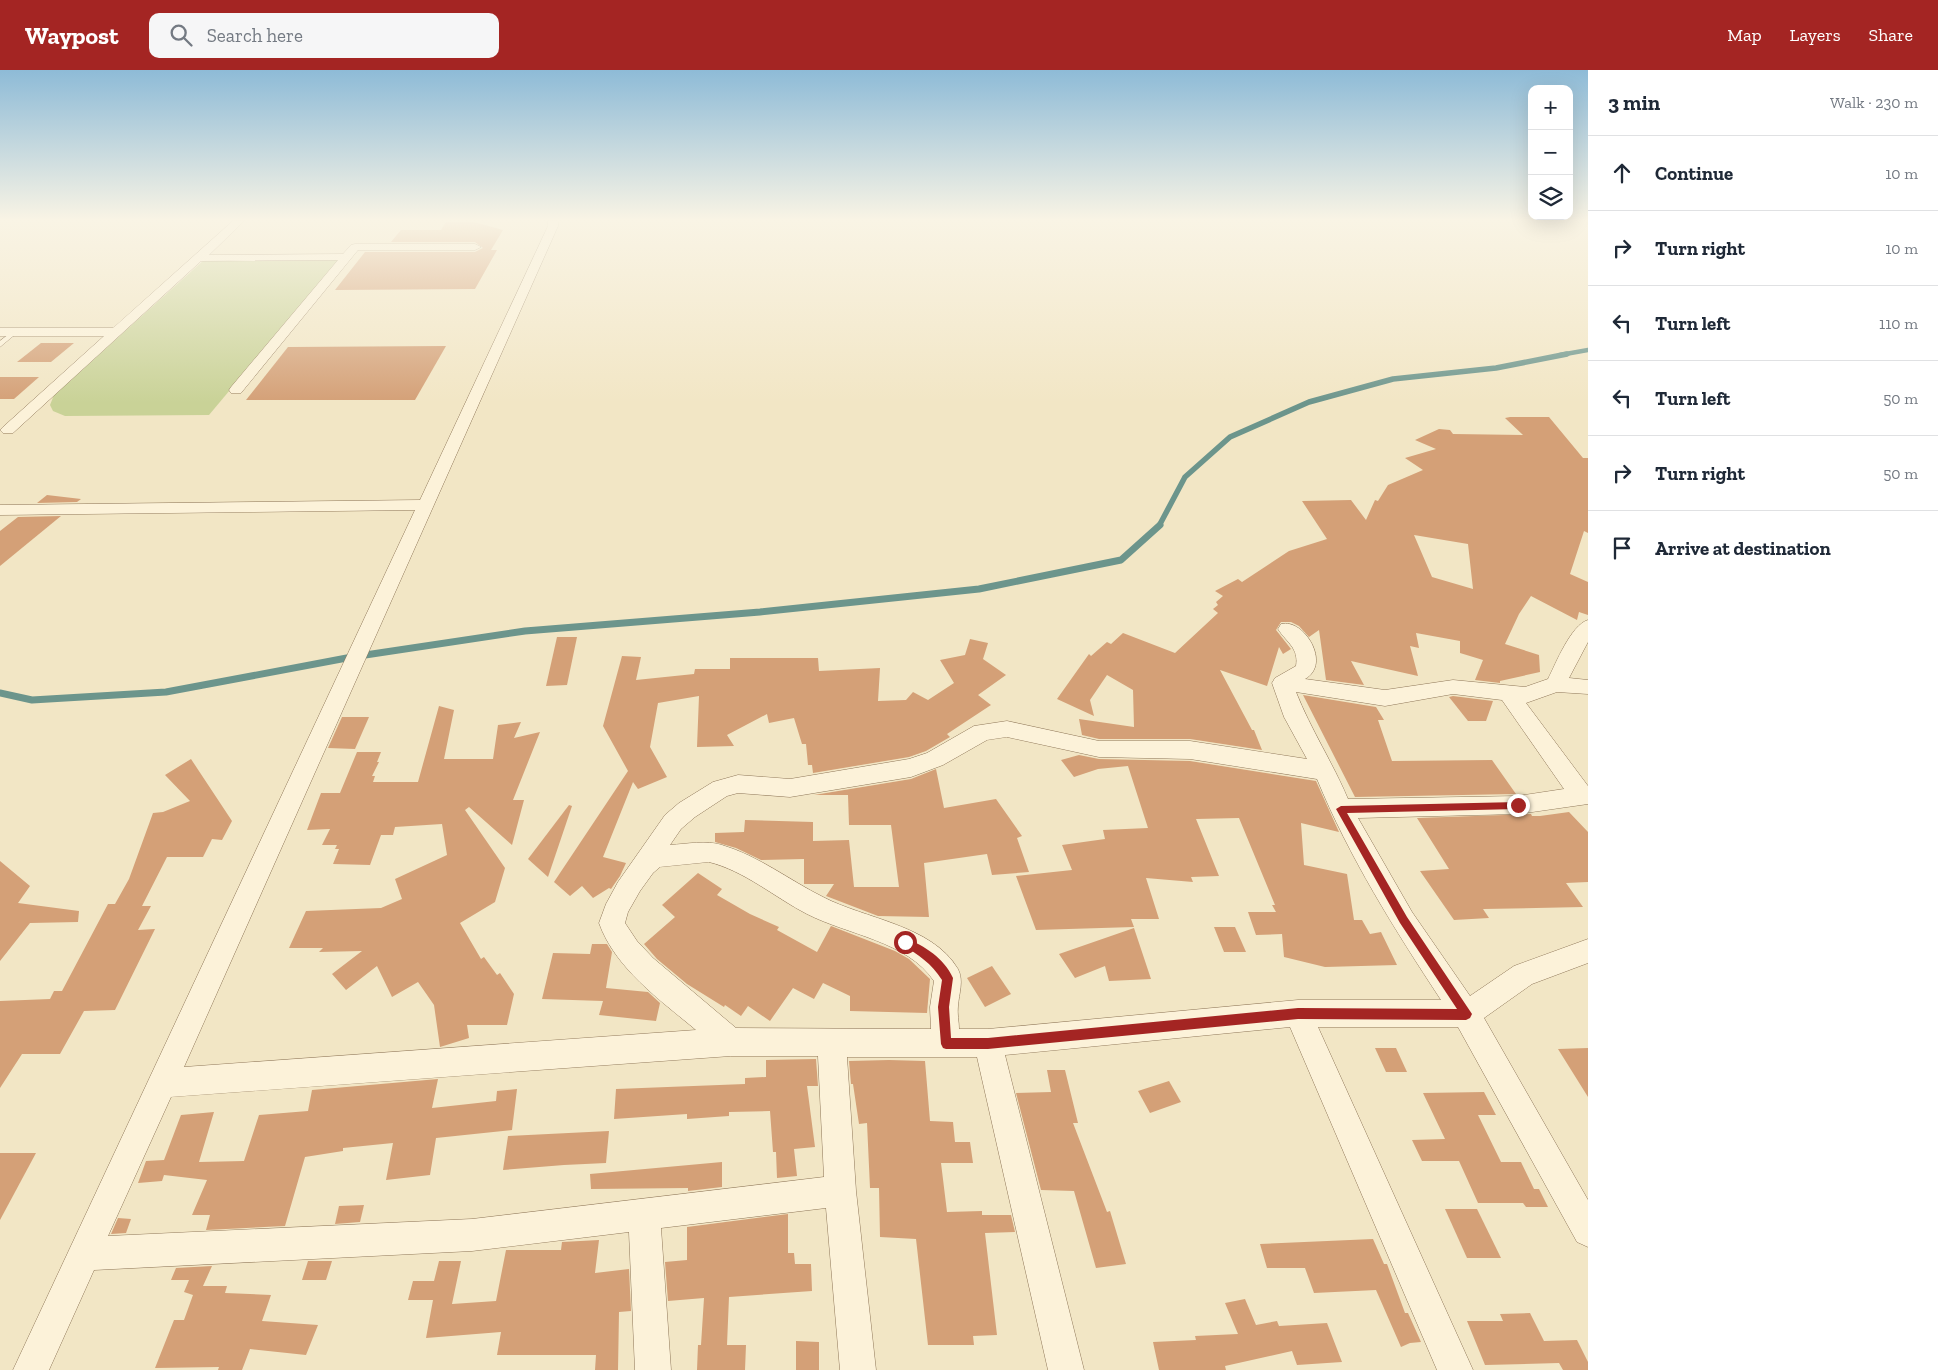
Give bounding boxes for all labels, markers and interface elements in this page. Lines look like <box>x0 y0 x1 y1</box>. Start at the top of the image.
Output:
search box <box>149 13 499 58</box>
text: Waypost <box>25 21 119 50</box>
icon: search <box>167 21 195 49</box>
text: Search here <box>207 24 303 47</box>
text: Map <box>1727 24 1762 46</box>
text: Layers <box>1790 24 1841 46</box>
text: Share <box>1869 24 1913 46</box>
map controls <box>1528 85 1573 220</box>
button: + <box>1528 85 1573 130</box>
text: 3 min <box>1608 90 1660 115</box>
text: Walk · 230 m <box>1830 93 1918 112</box>
button: − <box>1528 130 1573 175</box>
icon: ahead <box>1608 159 1636 187</box>
text: Continue <box>1655 162 1733 185</box>
text: 10 m <box>1885 164 1918 183</box>
button: layers <box>1528 175 1573 220</box>
icon: right <box>1608 234 1636 262</box>
text: Turn right <box>1655 237 1745 260</box>
text: 10 m <box>1885 239 1918 258</box>
icon: left <box>1608 309 1636 337</box>
text: Turn left <box>1655 312 1730 335</box>
text: 110 m <box>1879 314 1918 333</box>
icon: left <box>1608 384 1636 412</box>
text: Turn left <box>1655 387 1730 410</box>
text: 50 m <box>1883 389 1918 408</box>
icon: right <box>1608 459 1636 487</box>
text: Turn right <box>1655 462 1745 485</box>
text: 50 m <box>1883 464 1918 483</box>
icon: arrive <box>1608 534 1636 562</box>
text: Arrive at destination <box>1655 537 1831 560</box>
route end <box>1507 794 1530 817</box>
route start <box>894 931 917 954</box>

